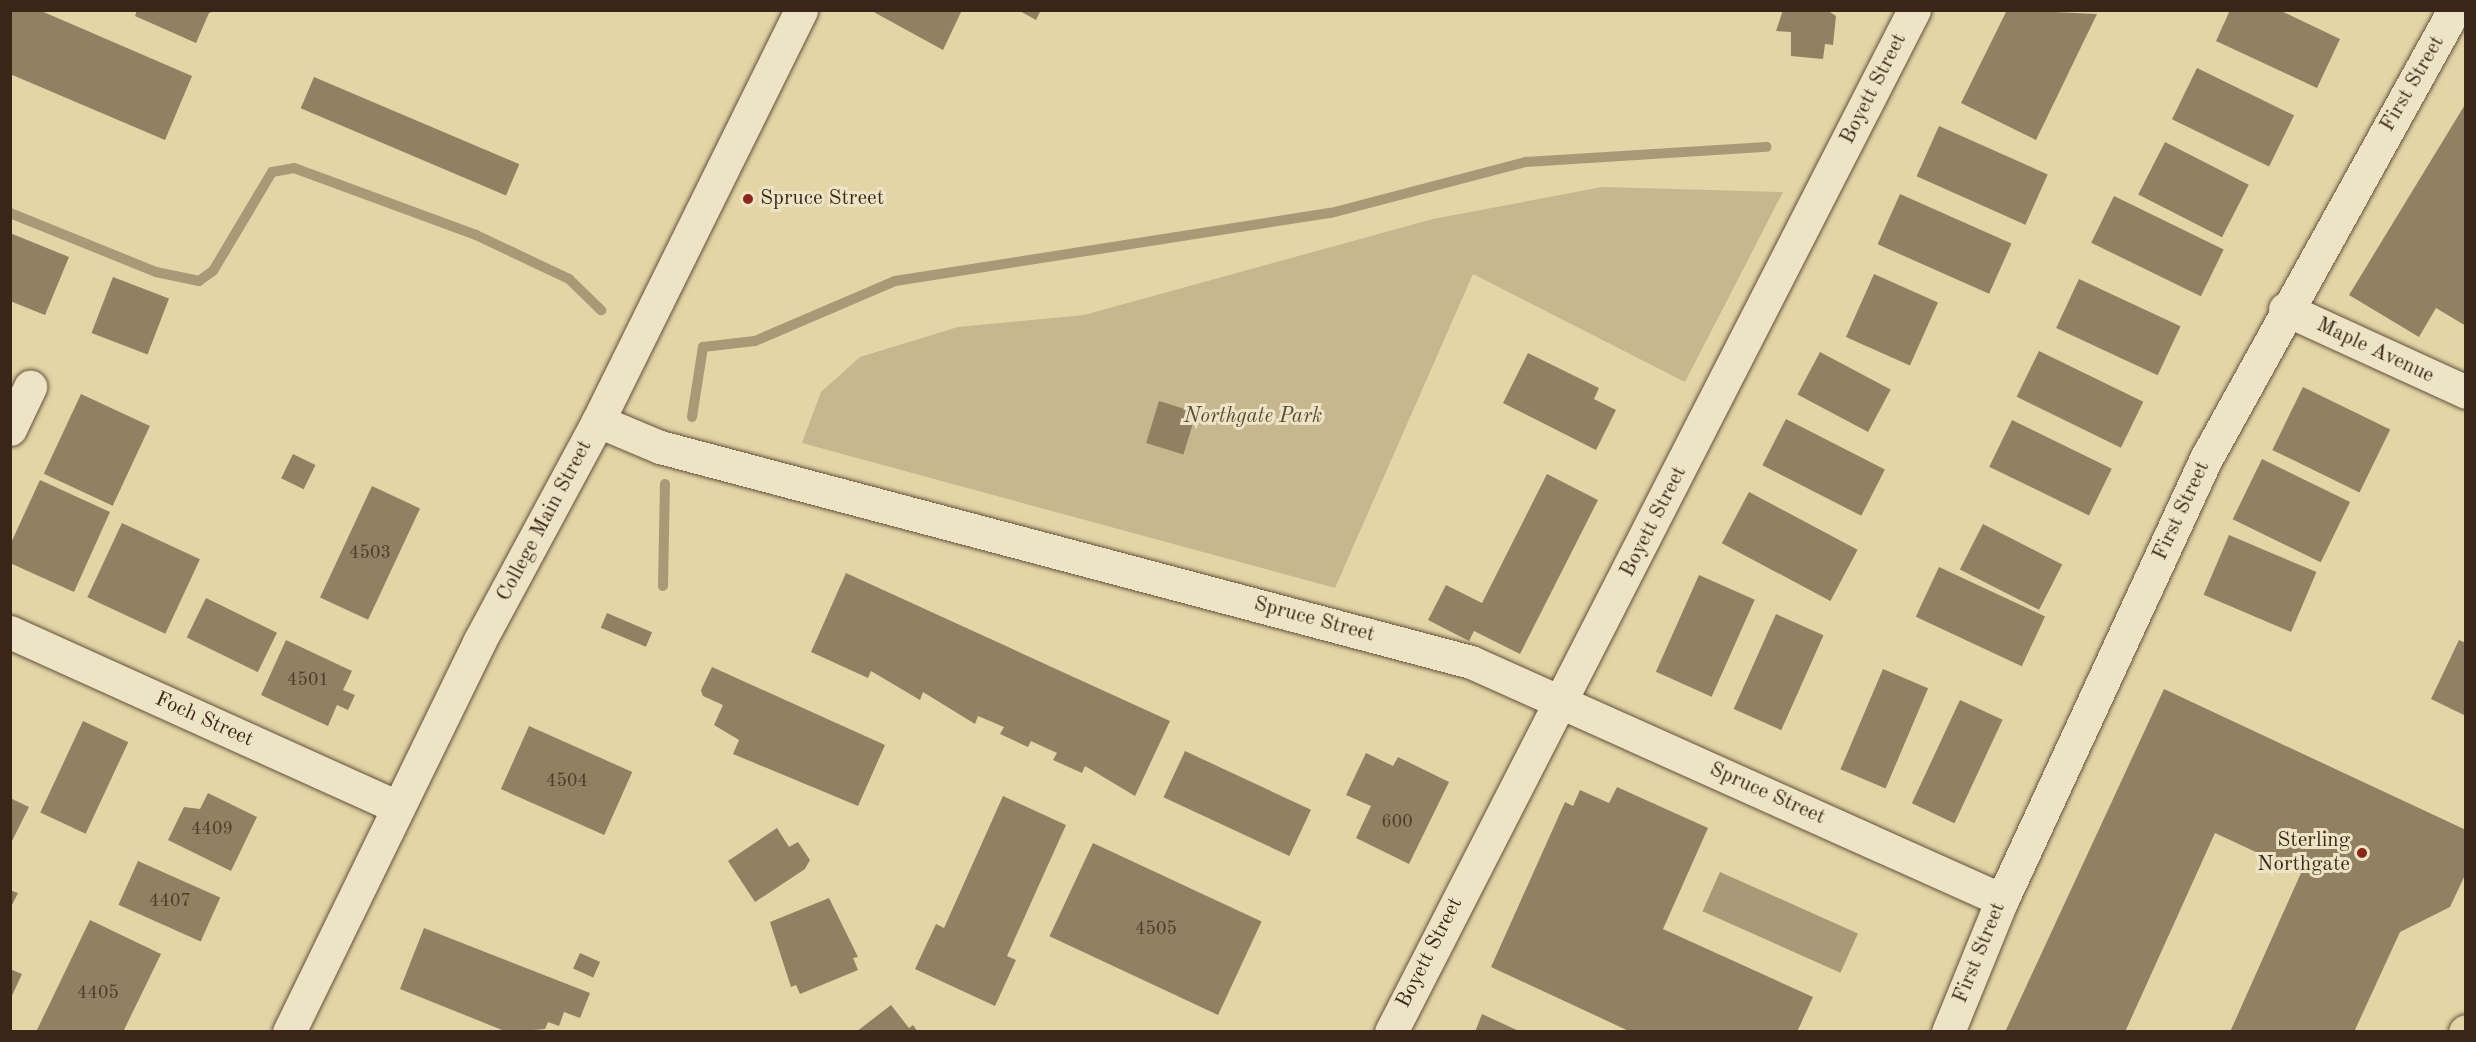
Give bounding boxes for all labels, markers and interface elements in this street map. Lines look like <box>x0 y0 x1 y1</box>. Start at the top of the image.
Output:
street label: Boyett Street <box>1835 29 1913 149</box>
street label: First Street <box>2375 32 2451 136</box>
place label: Spruce Street <box>760 186 884 212</box>
marker: Spruce Street <box>741 192 755 206</box>
street label: Maple Avenue <box>2312 313 2438 389</box>
park label: Northgate Park <box>1184 404 1322 430</box>
street label: College Main Street <box>492 436 598 606</box>
street label: First Street <box>2148 457 2216 565</box>
street label: Boyett Street <box>1615 462 1693 582</box>
house number: 4503 <box>349 542 391 564</box>
street label: Spruce Street <box>1251 592 1377 648</box>
house number: 4501 <box>287 669 329 691</box>
street label: Foch Street <box>151 687 257 753</box>
street label: Spruce Street <box>1705 757 1829 831</box>
house number: 4504 <box>546 770 588 792</box>
house number: 600 <box>1381 811 1413 833</box>
house number: 4409 <box>191 818 233 840</box>
place label: Sterling Northgate <box>2257 828 2350 878</box>
marker: Sterling Northgate <box>2355 846 2369 860</box>
house number: 4407 <box>149 890 191 912</box>
street label: Boyett Street <box>1391 893 1469 1013</box>
street label: First Street <box>1948 899 2012 1007</box>
house number: 4505 <box>1135 918 1177 940</box>
house number: 4405 <box>77 982 119 1004</box>

